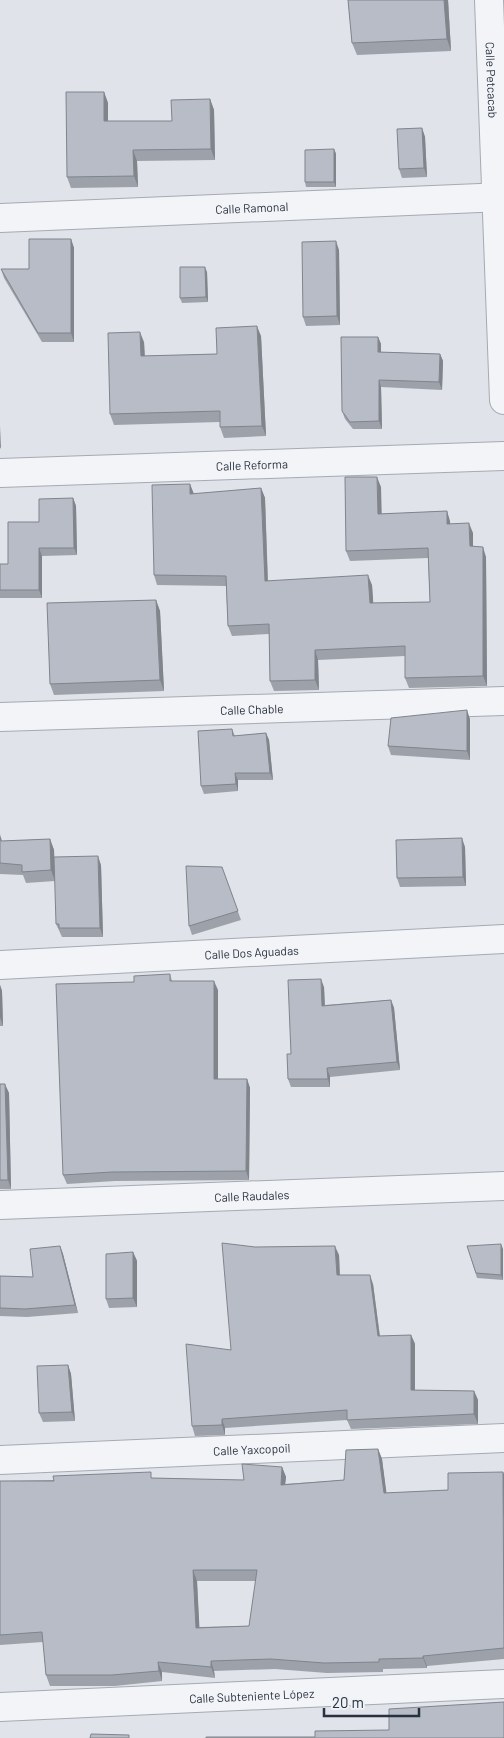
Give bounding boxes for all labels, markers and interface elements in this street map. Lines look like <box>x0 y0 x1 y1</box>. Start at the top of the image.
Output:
street label: Calle Petcacab <box>484 41 500 118</box>
street label: Calle Ramonal <box>215 199 289 216</box>
street label: Calle Reforma <box>216 456 288 473</box>
street label: Calle Chable <box>220 701 284 717</box>
street label: Calle Dos Aguadas <box>204 943 299 961</box>
street label: Calle Raudales <box>214 1187 290 1204</box>
street label: Calle Yaxcopoil <box>213 1440 291 1458</box>
street label: Calle Subteniente López <box>189 1686 315 1705</box>
scale bar <box>324 1686 419 1718</box>
text: 20 m <box>332 1693 364 1711</box>

